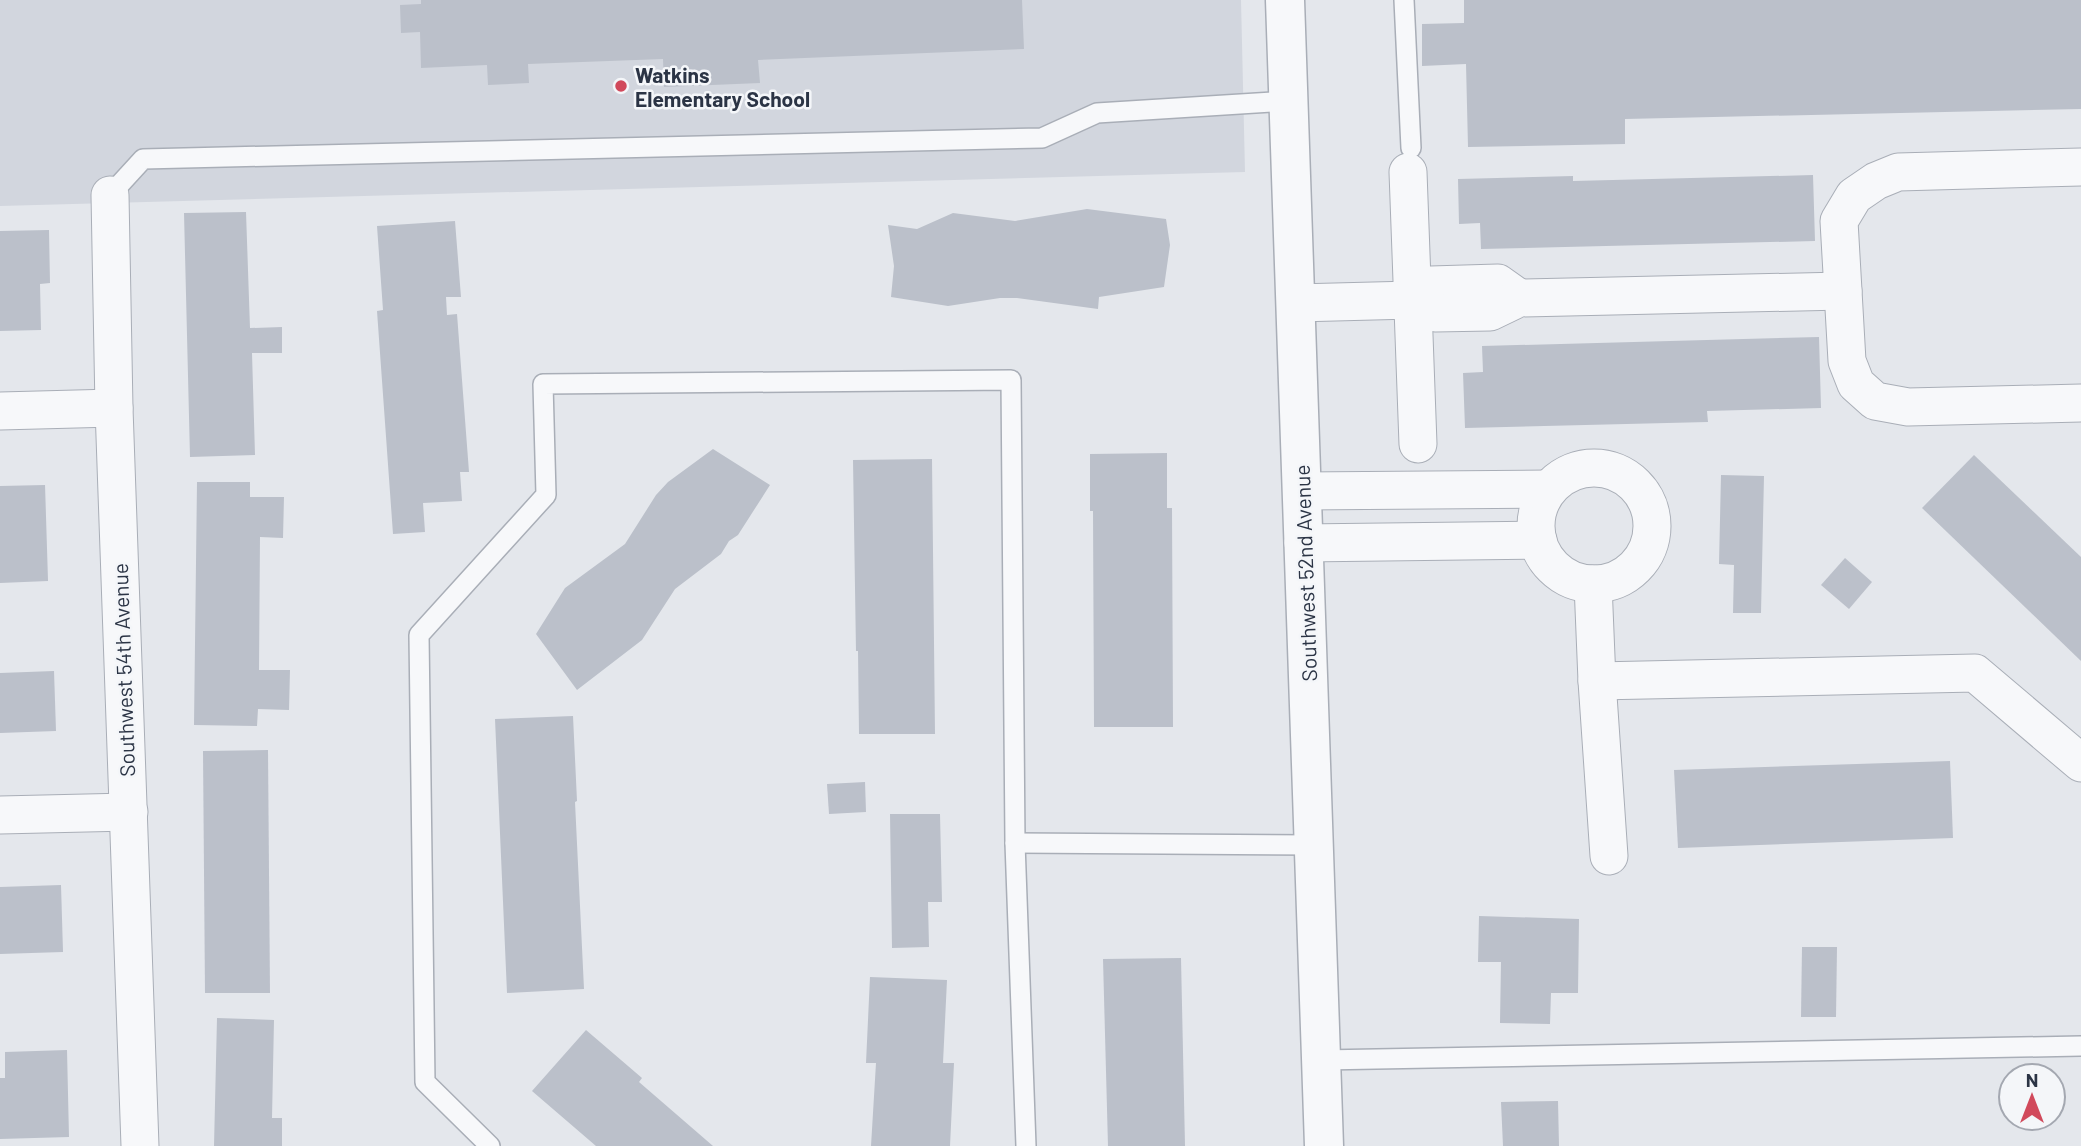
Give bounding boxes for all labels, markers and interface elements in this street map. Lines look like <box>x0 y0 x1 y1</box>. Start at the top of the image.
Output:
place label: Watkins Elementary School <box>635 62 810 111</box>
marker: Watkins Elementary School <box>613 78 629 94</box>
street label: Southwest 52nd Avenue <box>1289 464 1321 682</box>
street label: Southwest 54th Avenue <box>107 563 139 777</box>
north arrow <box>1997 1062 2067 1132</box>
text: N <box>2026 1068 2038 1091</box>

